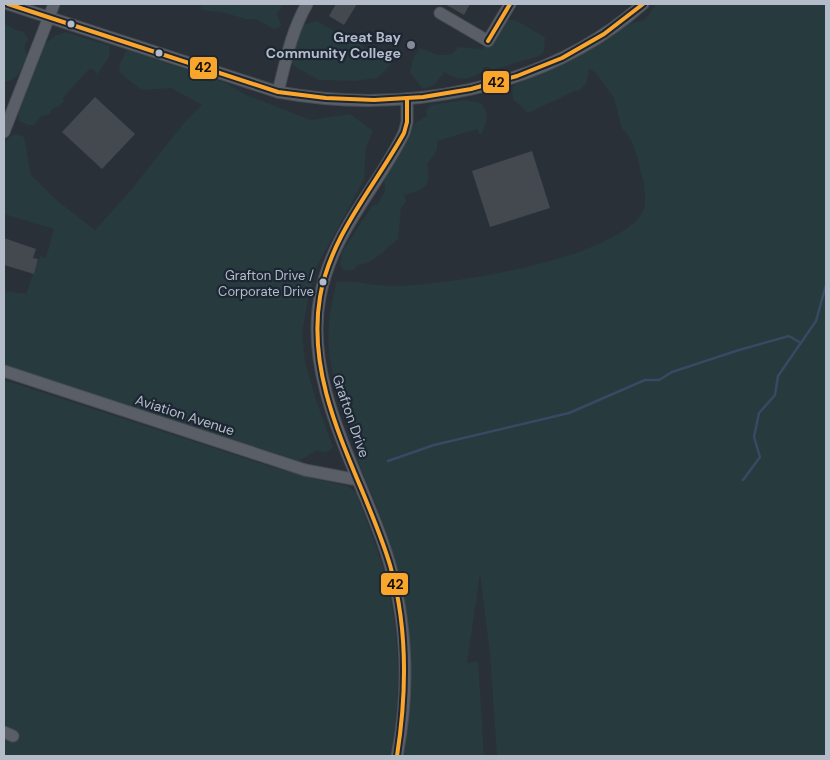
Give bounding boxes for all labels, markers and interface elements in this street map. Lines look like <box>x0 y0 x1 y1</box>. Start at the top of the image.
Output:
unlabelled marker <box>66 19 76 29</box>
place label: Great Bay Community College <box>266 28 402 62</box>
marker: Great Bay Community College <box>405 39 417 51</box>
unlabelled marker <box>154 48 164 58</box>
line badge: 42 <box>189 56 218 80</box>
text: 42 <box>194 58 212 76</box>
line badge: 42 <box>482 70 510 94</box>
text: 42 <box>487 73 505 91</box>
place label: Grafton Drive / Corporate Drive <box>218 267 314 300</box>
marker: Grafton Drive / Corporate Drive <box>318 277 328 287</box>
street label: Grafton Drive <box>328 372 374 460</box>
street label: Aviation Avenue <box>133 390 237 440</box>
line badge: 42 <box>380 572 409 596</box>
text: 42 <box>386 575 404 593</box>

